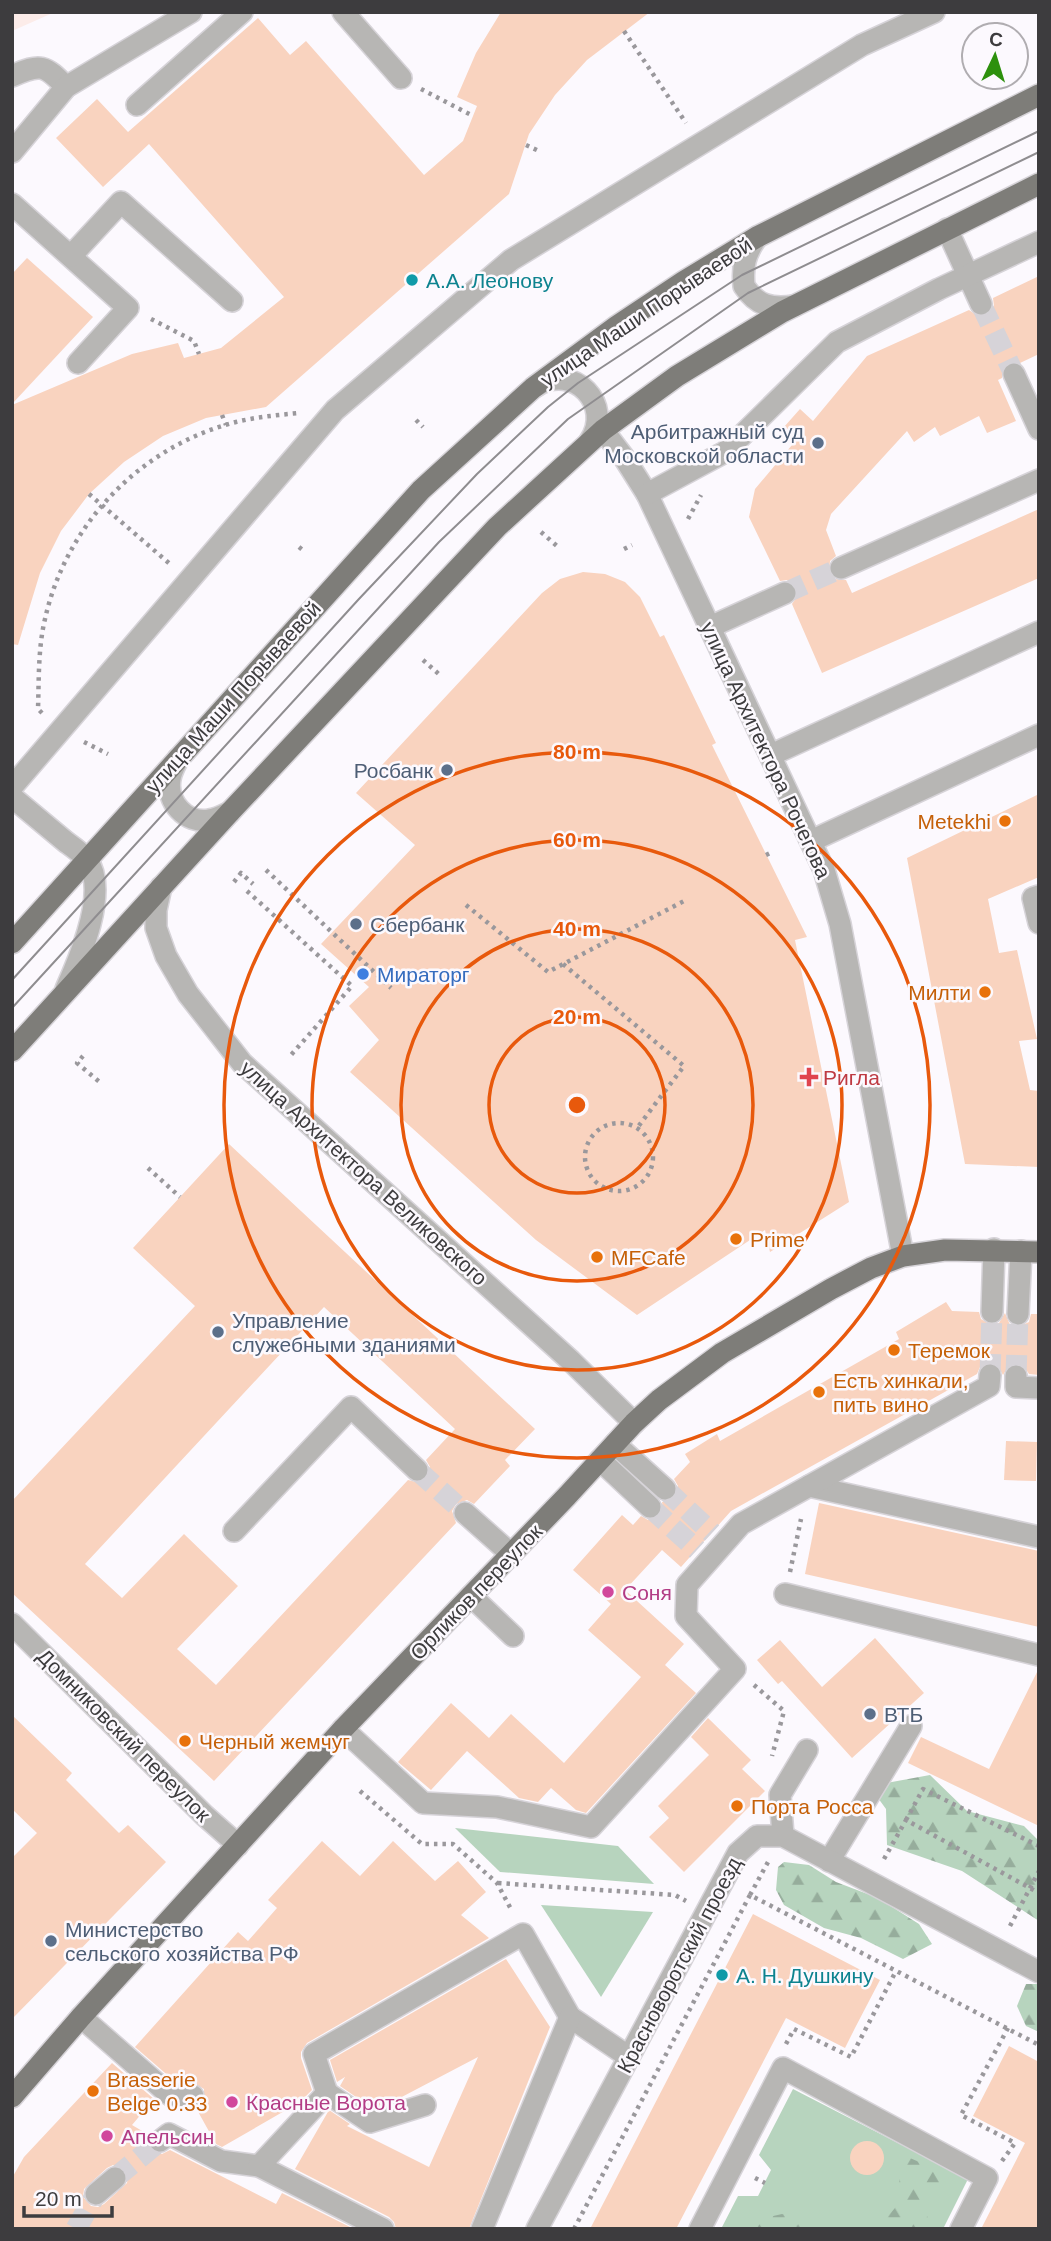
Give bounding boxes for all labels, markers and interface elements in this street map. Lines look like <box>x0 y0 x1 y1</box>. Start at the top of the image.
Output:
north arrow <box>960 21 1030 91</box>
text: С <box>989 29 1004 51</box>
street label: улица Маши Порываевой <box>536 233 756 391</box>
place label: А.А. Леонову <box>426 269 554 292</box>
marker: А.А. Леонову <box>404 272 420 288</box>
place label: Арбитражный суд Московской области <box>604 420 804 467</box>
marker: Арбитражный суд Московской области <box>810 435 826 451</box>
street label: улица Маши Порываевой <box>141 597 325 797</box>
street label: улица Архитектора Рочегова <box>696 618 836 882</box>
text: 80 m <box>553 740 601 763</box>
place label: Росбанк <box>354 759 434 782</box>
marker: Росбанк <box>439 762 455 778</box>
place label: Metekhi <box>917 810 991 833</box>
marker: Metekhi <box>997 813 1013 829</box>
text: 60 m <box>553 828 601 851</box>
place label: Сбербанк <box>370 913 465 936</box>
marker: Сбербанк <box>348 916 364 932</box>
text: 40 m <box>553 917 601 940</box>
place label: Мираторг <box>377 963 470 986</box>
marker: Мираторг <box>355 966 371 982</box>
place label: Милти <box>908 981 971 1004</box>
marker: Милти <box>977 984 993 1000</box>
text: 20 m <box>553 1005 601 1028</box>
street label: улица Архитектора Великовского <box>236 1056 492 1290</box>
place label: Ригла <box>823 1066 880 1089</box>
marker: Ригла <box>801 1069 817 1085</box>
centre of rings <box>565 1093 589 1117</box>
place label: Prime <box>750 1228 805 1251</box>
marker: Prime <box>728 1231 744 1247</box>
place label: MFCafe <box>611 1246 686 1269</box>
marker: MFCafe <box>589 1249 605 1265</box>
place label: Управление служебными зданиями <box>232 1309 456 1356</box>
marker: Управление служебными зданиями <box>210 1324 226 1340</box>
place label: Теремок <box>908 1339 991 1362</box>
marker: Теремок <box>886 1342 902 1358</box>
place label: Есть хинкали, пить вино <box>833 1369 969 1416</box>
marker: Есть хинкали, пить вино <box>811 1384 827 1400</box>
street label: Орликов переулок <box>406 1519 547 1664</box>
place label: Соня <box>622 1581 672 1604</box>
marker: Соня <box>600 1584 616 1600</box>
street label: Домниковский переулок <box>33 1644 216 1827</box>
place label: ВТБ <box>884 1703 923 1726</box>
marker: ВТБ <box>862 1706 878 1722</box>
place label: Черный жемчуг <box>199 1730 350 1753</box>
marker: Черный жемчуг <box>177 1733 193 1749</box>
place label: Порта Росса <box>751 1795 874 1818</box>
marker: Порта Росса <box>729 1798 745 1814</box>
street label: Красноворотский проезд <box>612 1853 746 2077</box>
place label: Министерство сельского хозяйства РФ <box>65 1918 299 1965</box>
marker: Министерство сельского хозяйства РФ <box>43 1933 59 1949</box>
place label: А. Н. Душкину <box>736 1964 874 1987</box>
marker: А. Н. Душкину <box>714 1967 730 1983</box>
place label: Brasserie Belge 0.33 <box>107 2068 207 2115</box>
marker: Brasserie Belge 0.33 <box>85 2083 101 2099</box>
place label: Красные Ворота <box>246 2091 406 2114</box>
marker: Красные Ворота <box>224 2094 240 2110</box>
place label: Апельсин <box>121 2125 214 2148</box>
marker: Апельсин <box>99 2128 115 2144</box>
scale bar <box>24 2174 112 2218</box>
text: 20 m <box>35 2187 82 2210</box>

